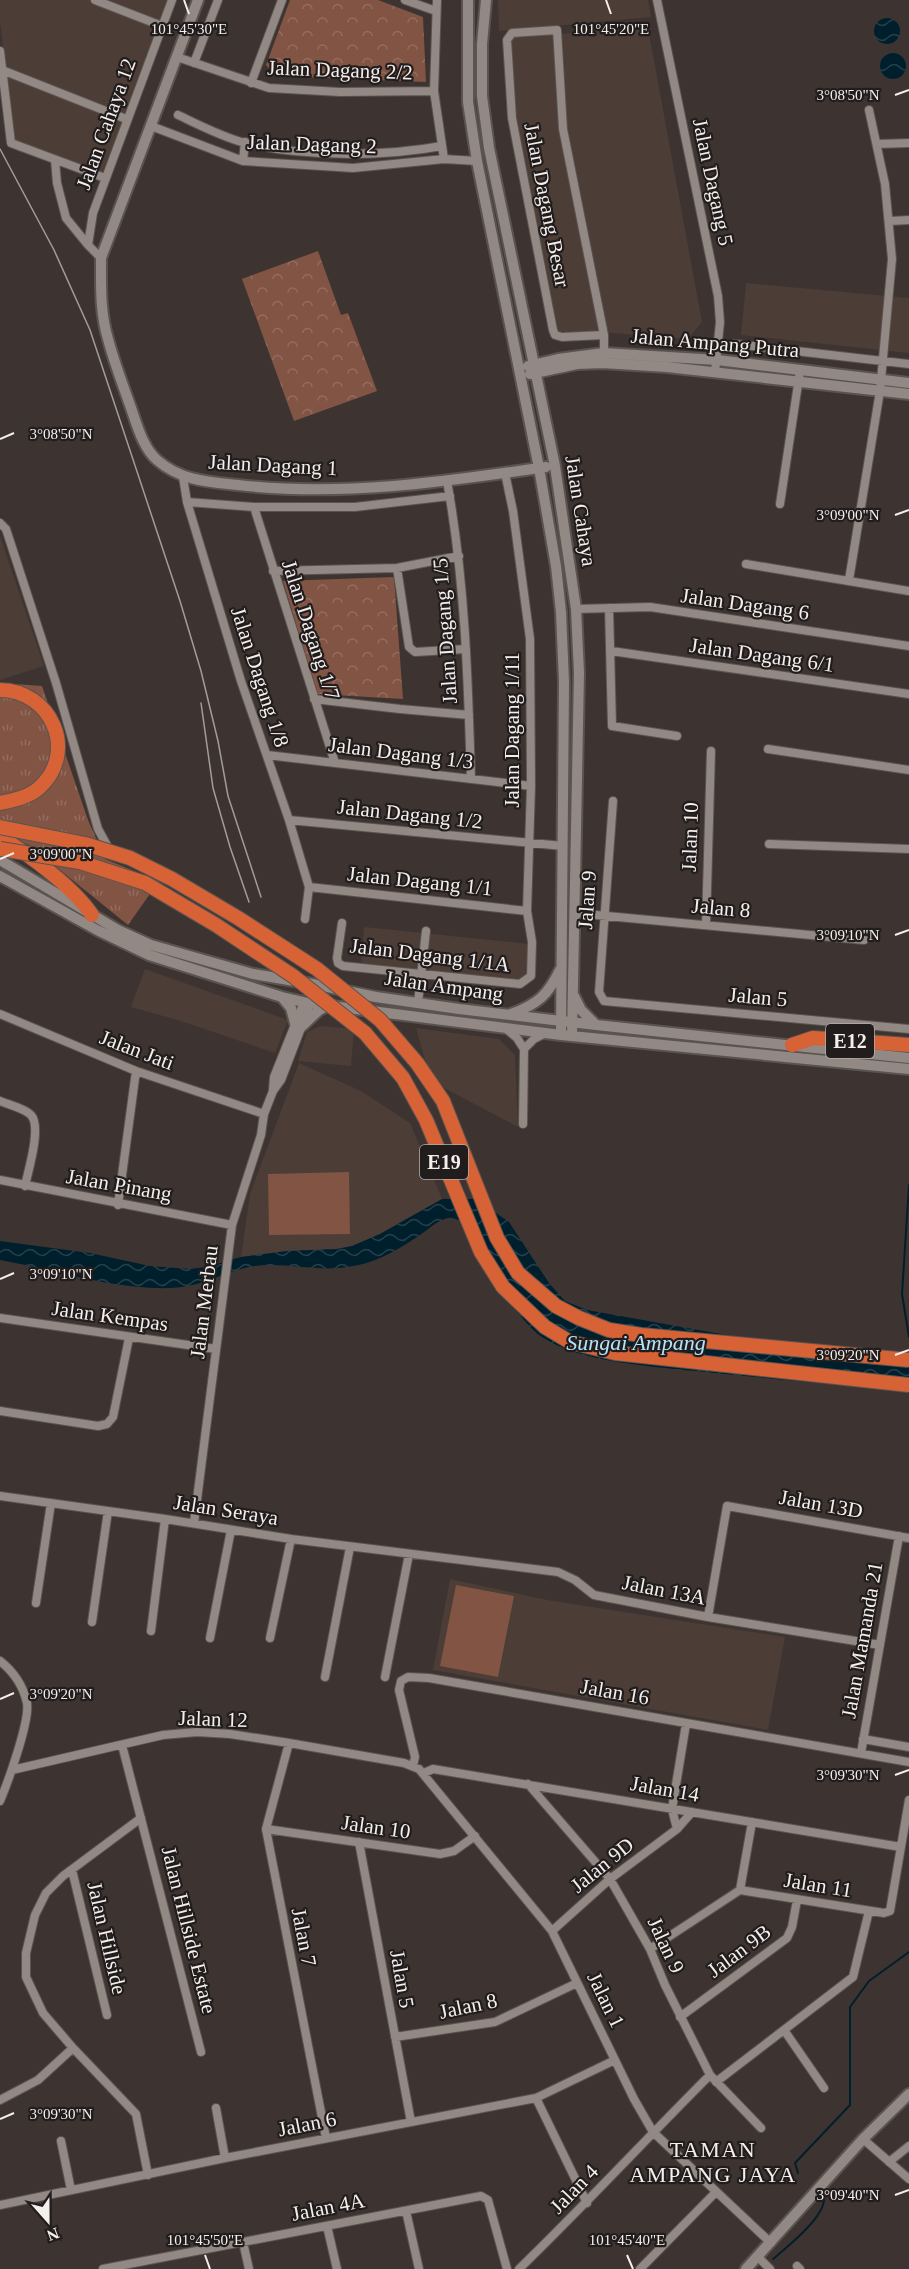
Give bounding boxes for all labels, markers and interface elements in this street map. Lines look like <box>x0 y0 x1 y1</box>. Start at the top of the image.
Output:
text: 101°45'30"E <box>151 21 227 37</box>
text: 101°45'20"E <box>573 21 649 37</box>
street label: Jalan Cahaya 12 <box>71 55 141 193</box>
street label: Jalan Dagang 2/2 <box>267 55 413 85</box>
text: 3°08'50"N <box>816 87 880 103</box>
street label: Jalan Dagang 5 <box>688 116 738 248</box>
street label: Jalan Dagang Besar <box>519 121 575 289</box>
street label: Jalan Dagang 2 <box>247 130 377 158</box>
street label: Jalan Ampang Putra <box>630 324 801 362</box>
text: 3°08'50"N <box>29 426 93 442</box>
street label: Jalan Dagang 1 <box>208 450 338 480</box>
street label: Jalan Cahaya <box>560 454 602 569</box>
text: 3°09'00"N <box>816 507 880 523</box>
street label: Jalan Dagang 1/7 <box>277 557 345 703</box>
street label: Jalan Dagang 1/5 <box>428 557 462 705</box>
street label: Jalan Dagang 6 <box>679 583 811 625</box>
street label: Jalan Dagang 1/8 <box>226 604 294 750</box>
street label: Jalan Dagang 6/1 <box>688 633 836 677</box>
street label: Jalan Dagang 1/11 <box>500 652 524 808</box>
street label: Jalan Dagang 1/3 <box>327 732 475 774</box>
street label: Jalan Dagang 1/2 <box>336 794 484 834</box>
street label: Jalan 10 <box>677 802 703 872</box>
text: 3°09'00"N <box>29 846 93 862</box>
street label: Jalan Dagang 1/1 <box>346 861 494 901</box>
street label: Jalan 9 <box>573 870 601 930</box>
street label: Jalan 8 <box>691 893 751 923</box>
text: 3°09'10"N <box>816 927 880 943</box>
street label: Jalan Dagang 1/1A <box>349 933 512 977</box>
street label: Jalan Ampang <box>383 966 505 1006</box>
street label: Jalan 5 <box>728 982 788 1012</box>
road number: E12 <box>826 1024 874 1058</box>
street label: Jalan Jati <box>96 1025 178 1075</box>
road number: E19 <box>420 1145 468 1179</box>
street label: Jalan Pinang <box>64 1164 174 1206</box>
street label: Jalan Merbau <box>185 1244 223 1360</box>
text: 3°09'10"N <box>29 1266 93 1282</box>
street label: Jalan Kempas <box>50 1296 170 1336</box>
water label: Sungai Ampang <box>566 1330 706 1355</box>
text: 3°09'20"N <box>816 1347 880 1363</box>
street label: Jalan 13D <box>777 1485 865 1523</box>
street label: Jalan Seraya <box>172 1490 281 1530</box>
street label: Jalan Mamanda 21 <box>836 1560 888 1720</box>
street label: Jalan 13A <box>620 1570 709 1610</box>
street label: Jalan 16 <box>579 1674 651 1710</box>
text: 3°09'20"N <box>29 1686 93 1702</box>
street label: Jalan 12 <box>178 1706 248 1732</box>
text: 3°09'30"N <box>816 1767 880 1783</box>
street label: Jalan 14 <box>629 1771 702 1807</box>
street label: Jalan 10 <box>340 1810 412 1844</box>
street label: Jalan 9D <box>566 1832 638 1898</box>
street label: Jalan Hillside Estate <box>157 1844 221 2016</box>
street label: Jalan 11 <box>782 1868 854 1902</box>
street label: Jalan Hillside <box>82 1879 132 1997</box>
street label: Jalan 7 <box>287 1906 321 1968</box>
street label: Jalan 9 <box>643 1913 689 1977</box>
street label: Jalan 9B <box>703 1919 775 1983</box>
street label: Jalan 5 <box>385 1948 419 2010</box>
street label: Jalan 1 <box>582 1968 630 2032</box>
street label: Jalan 8 <box>437 1988 499 2024</box>
text: 3°09'30"N <box>29 2106 93 2122</box>
street label: Jalan 6 <box>276 2107 338 2141</box>
district label: TAMAN AMPANG JAYA <box>629 2137 797 2187</box>
street label: Jalan 4 <box>545 2159 603 2219</box>
text: 3°09'40"N <box>816 2187 880 2203</box>
street label: Jalan 4A <box>289 2188 367 2226</box>
north arrow <box>18 2191 78 2251</box>
text: N <box>44 2225 62 2245</box>
text: 101°45'50"E <box>167 2232 243 2248</box>
text: 101°45'40"E <box>589 2232 665 2248</box>

